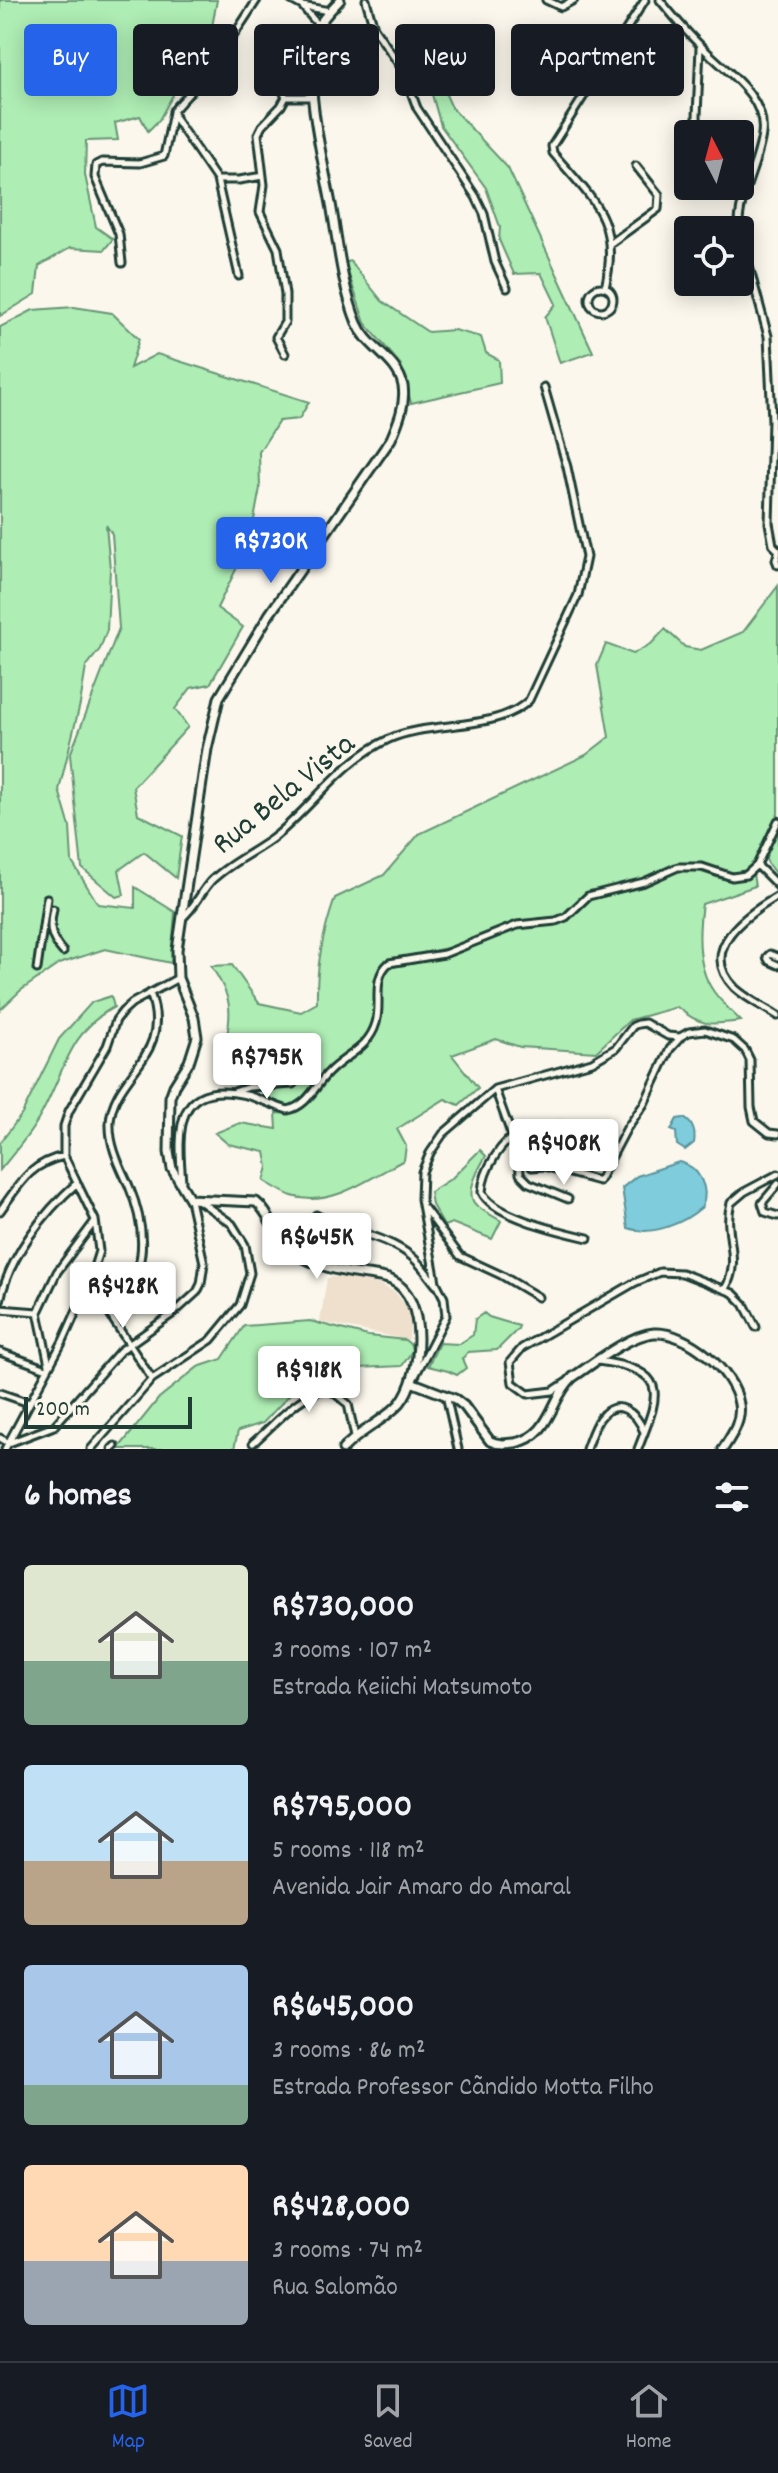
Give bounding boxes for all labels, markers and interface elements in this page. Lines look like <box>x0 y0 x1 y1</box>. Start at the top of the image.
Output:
chip: Buy <box>24 24 117 96</box>
chip: Rent <box>133 24 238 96</box>
chip: Filters <box>254 24 379 96</box>
chip: New <box>395 24 495 96</box>
chip: Apartment <box>511 24 684 96</box>
north arrow <box>674 120 754 200</box>
map controls <box>674 120 754 296</box>
button: locate <box>674 216 754 296</box>
pin: R$730K <box>206 517 336 585</box>
text: R$730K <box>234 524 308 561</box>
street label: Rua Bela Vista <box>204 723 367 868</box>
pin: R$795K <box>202 1033 332 1101</box>
text: R$795K <box>231 1040 303 1077</box>
pin: R$408K <box>499 1119 629 1187</box>
text: R$408K <box>527 1126 601 1163</box>
pin: R$645K <box>252 1213 382 1281</box>
text: R$645K <box>280 1220 354 1257</box>
pin: R$428K <box>58 1262 188 1330</box>
text: R$428K <box>88 1269 158 1306</box>
pin: R$918K <box>244 1346 374 1414</box>
text: R$918K <box>276 1353 342 1390</box>
scale bar <box>24 1393 192 1429</box>
text: 200 m <box>36 1395 90 1426</box>
text: 6 homes <box>24 1473 132 1522</box>
icon: filters <box>710 1475 754 1519</box>
text: R$730,000 <box>272 1584 415 1633</box>
icon: home <box>88 1597 184 1693</box>
text: 3 rooms · 107 m² <box>272 1633 432 1670</box>
text: Estrada Keiichi Matsumoto <box>272 1670 532 1707</box>
text: R$795,000 <box>272 1784 412 1833</box>
icon: home <box>88 1797 184 1893</box>
text: 5 rooms · 118 m² <box>272 1833 425 1870</box>
text: Avenida Jair Amaro do Amaral <box>272 1870 571 1907</box>
text: R$645,000 <box>272 1984 414 2033</box>
icon: home <box>88 1997 184 2093</box>
text: 3 rooms · 86 m² <box>272 2033 425 2070</box>
text: Estrada Professor Cãndido Motta Filho <box>272 2070 654 2107</box>
text: R$428,000 <box>272 2184 410 2233</box>
icon: home <box>88 2197 184 2293</box>
text: 3 rooms · 74 m² <box>272 2233 423 2270</box>
text: Rua Salomão <box>272 2270 398 2307</box>
tab: Map <box>106 2379 150 2458</box>
tab: Saved <box>363 2379 413 2458</box>
tab: Home <box>626 2379 671 2458</box>

